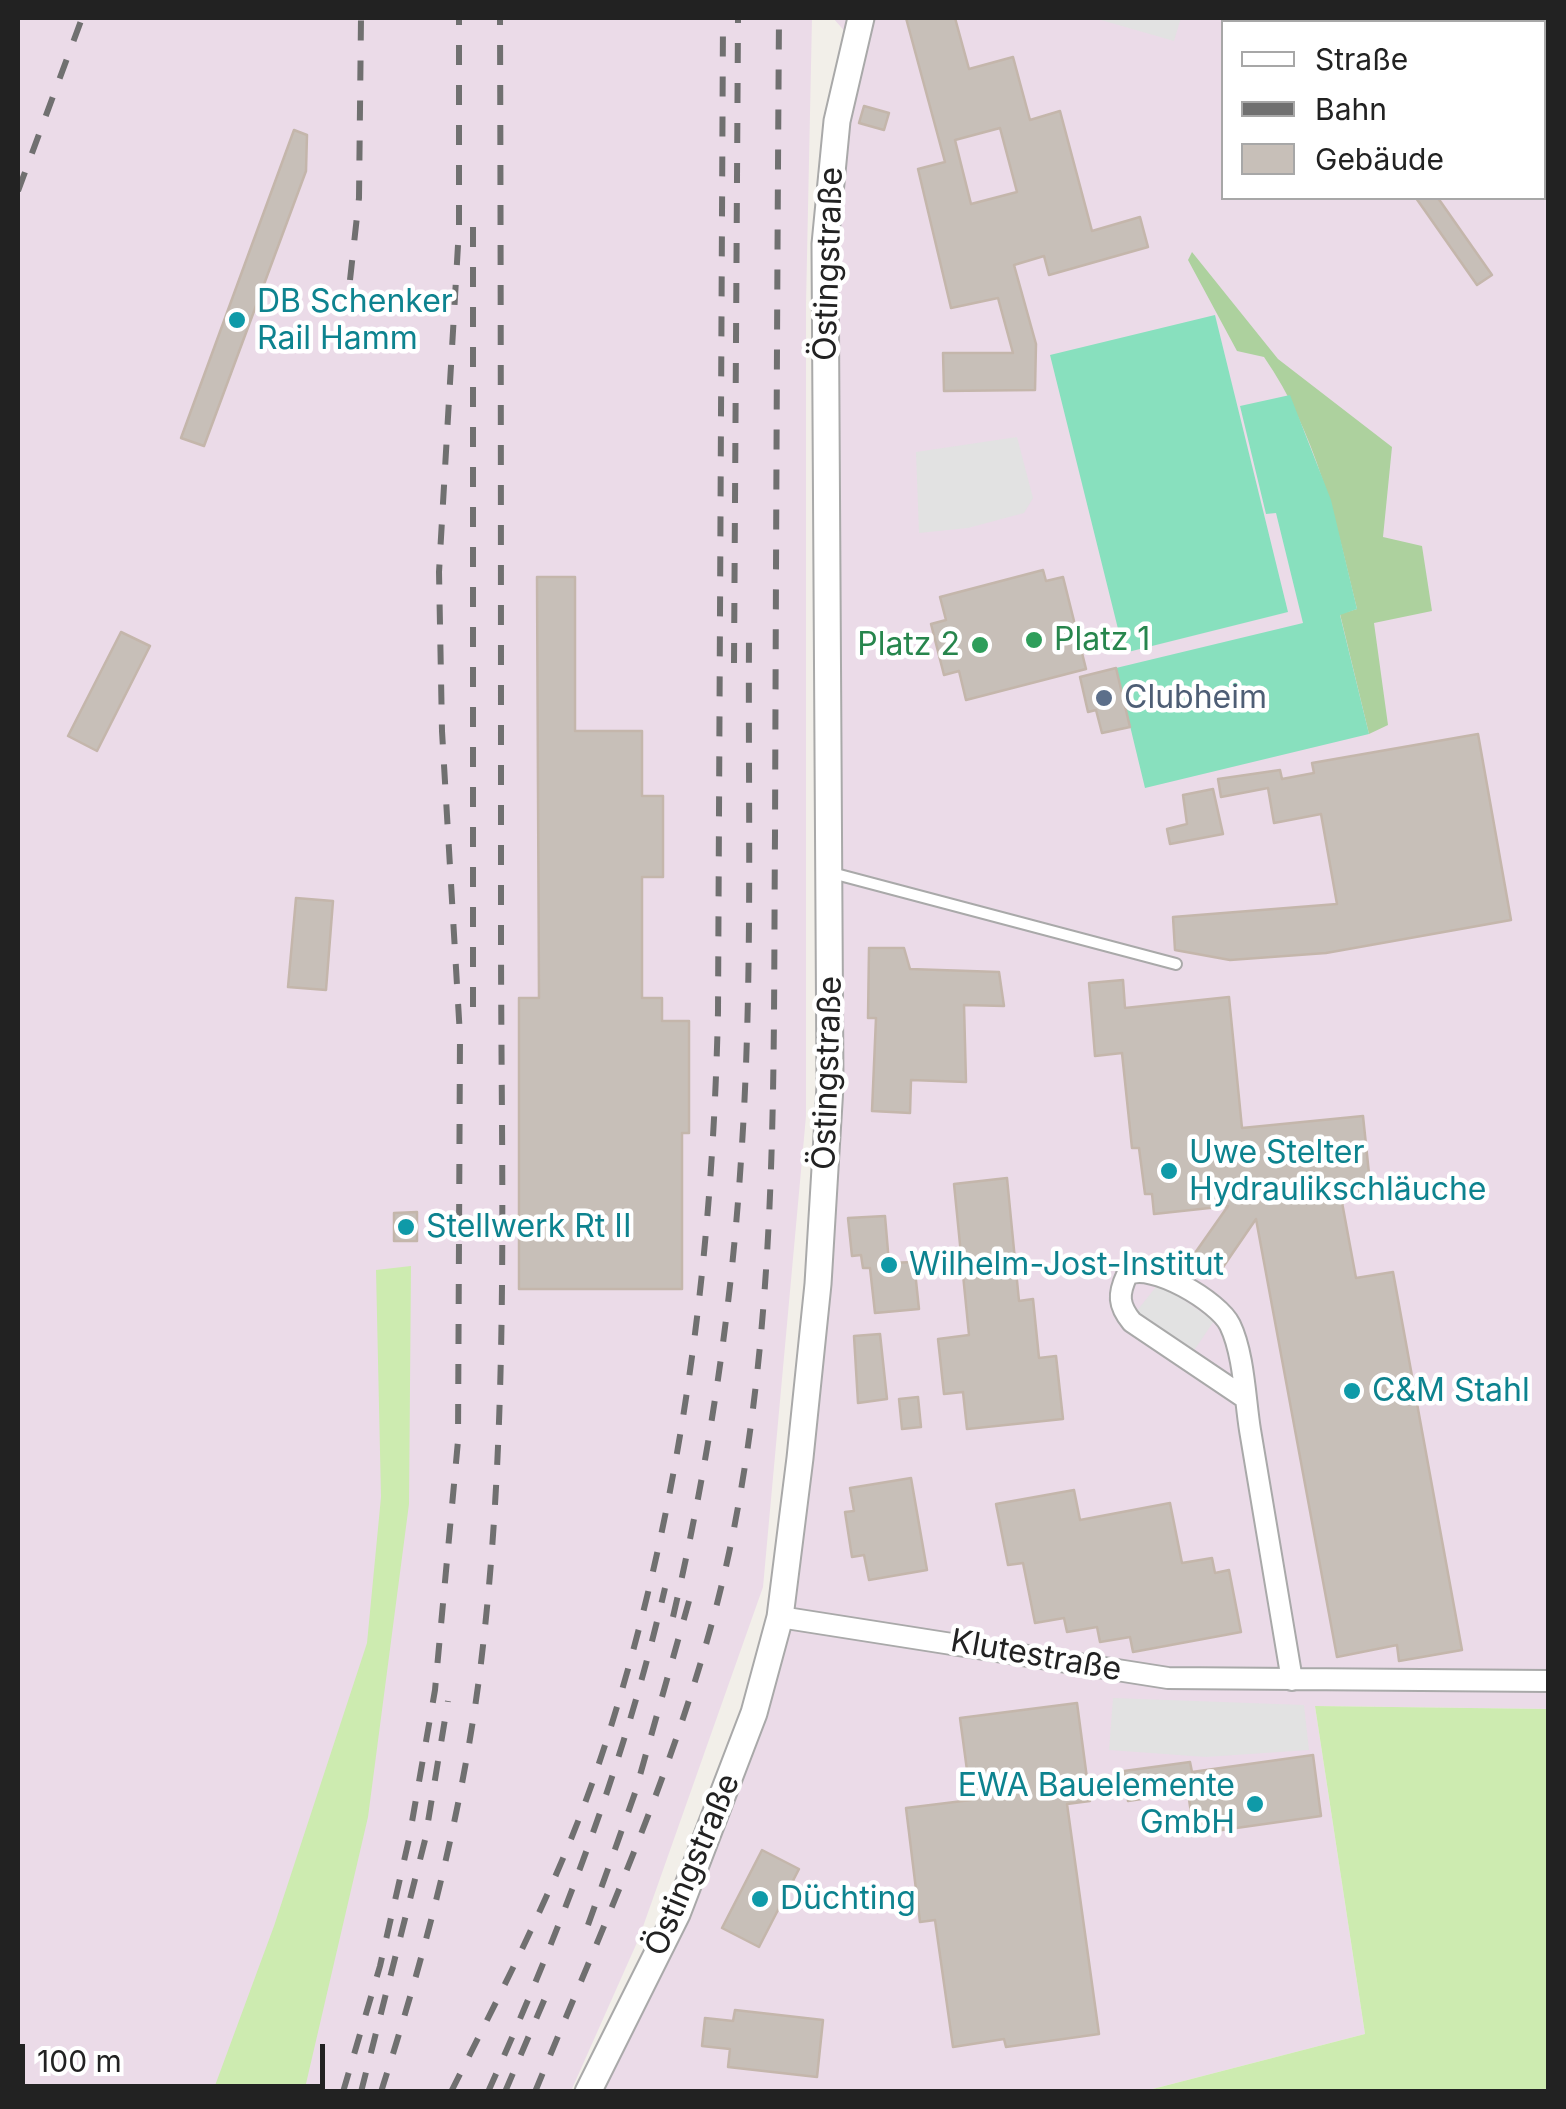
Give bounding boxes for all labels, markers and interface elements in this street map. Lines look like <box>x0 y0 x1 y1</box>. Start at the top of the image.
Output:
legend <box>1221 20 1546 200</box>
text: Straße <box>1315 41 1408 77</box>
text: Bahn <box>1315 91 1387 127</box>
text: Gebäude <box>1315 141 1444 177</box>
street label: Östingstraße <box>806 166 852 362</box>
place label: DB Schenker Rail Hamm <box>257 283 453 358</box>
marker: DB Schenker Rail Hamm <box>226 309 248 331</box>
place label: Platz 1 <box>1054 621 1150 659</box>
place label: Platz 2 <box>857 626 960 664</box>
marker: Platz 1 <box>1023 629 1045 651</box>
marker: Platz 2 <box>969 634 991 656</box>
place label: Clubheim <box>1124 679 1267 717</box>
marker: Clubheim <box>1093 687 1115 709</box>
street label: Östingstraße <box>805 975 851 1171</box>
place label: Uwe Stelter Hydraulikschläuche <box>1189 1134 1486 1209</box>
marker: Uwe Stelter Hydraulikschläuche <box>1158 1160 1180 1182</box>
place label: Stellwerk Rt II <box>426 1208 631 1246</box>
marker: Stellwerk Rt II <box>395 1216 417 1238</box>
place label: Wilhelm-Jost-Institut <box>909 1246 1224 1284</box>
marker: Wilhelm-Jost-Institut <box>878 1254 900 1276</box>
place label: C&M Stahl <box>1372 1372 1530 1410</box>
marker: C&M Stahl <box>1341 1380 1363 1402</box>
street label: Klutestraße <box>948 1622 1124 1690</box>
place label: EWA Bauelemente GmbH <box>958 1767 1235 1842</box>
street label: Östingstraße <box>637 1768 749 1962</box>
marker: EWA Bauelemente GmbH <box>1244 1793 1266 1815</box>
place label: Düchting <box>780 1880 916 1918</box>
marker: Düchting <box>749 1888 771 1910</box>
scale bar <box>25 2024 330 2086</box>
text: 100 m <box>37 2043 122 2079</box>

